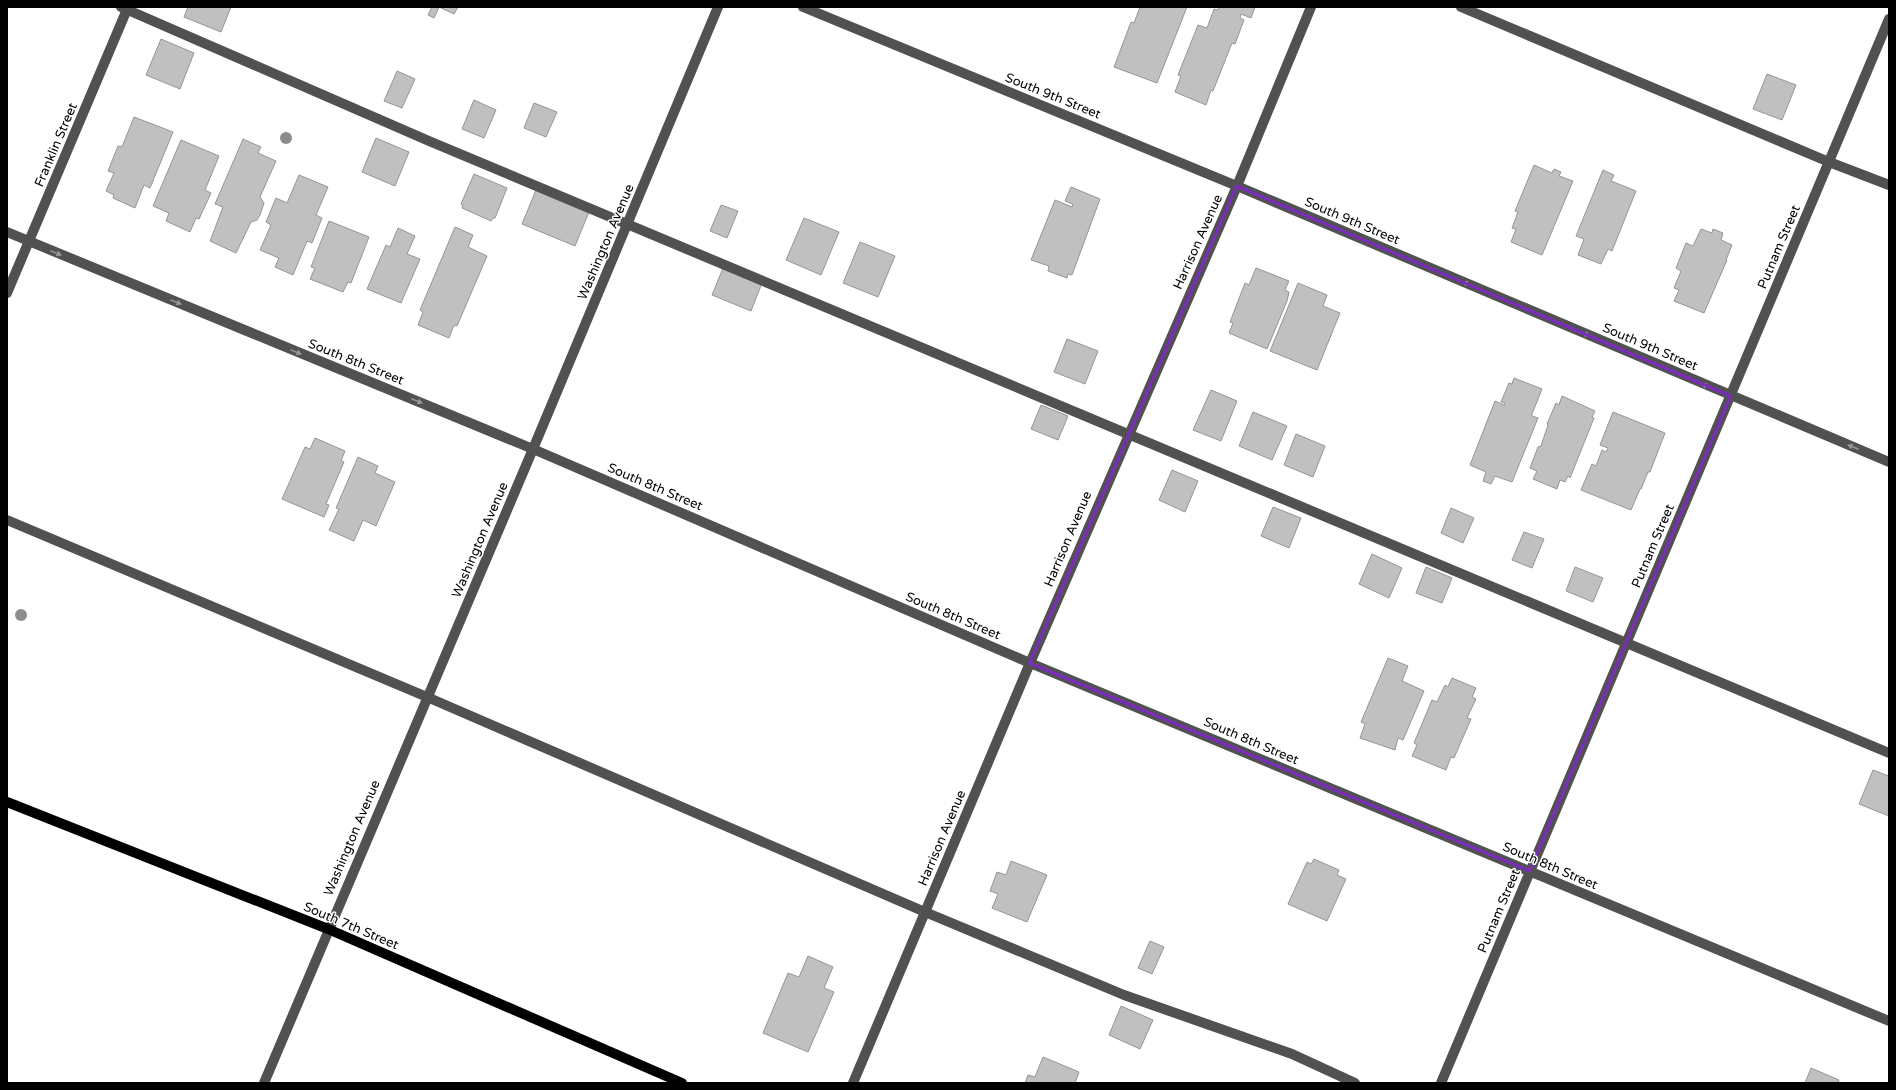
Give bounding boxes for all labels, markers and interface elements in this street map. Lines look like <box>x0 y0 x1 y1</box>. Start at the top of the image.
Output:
street label: South 9th Street <box>1003 70 1103 122</box>
street label: Franklin Street <box>31 101 81 189</box>
street label: Washington Avenue <box>574 182 638 302</box>
street label: Harrison Avenue <box>1170 192 1226 292</box>
street label: South 9th Street <box>1302 194 1402 248</box>
street label: Putnam Street <box>1754 203 1804 291</box>
one-way arrow <box>50 250 62 256</box>
one-way arrow <box>1462 281 1474 287</box>
one-way arrow <box>171 299 182 305</box>
street label: South 9th Street <box>1600 320 1700 374</box>
one-way arrow <box>1582 332 1593 338</box>
street label: South 8th Street <box>306 336 406 388</box>
one-way arrow <box>291 349 303 355</box>
one-way arrow <box>1701 382 1713 388</box>
one-way arrow <box>411 398 422 404</box>
one-way arrow <box>1847 444 1859 450</box>
street label: South 8th Street <box>605 460 705 514</box>
street label: Washington Avenue <box>448 480 512 600</box>
street label: Harrison Avenue <box>1041 489 1095 589</box>
street label: Putnam Street <box>1628 502 1678 590</box>
street label: South 8th Street <box>903 589 1003 643</box>
street label: South 8th Street <box>1201 714 1301 768</box>
street label: Washington Avenue <box>320 778 384 898</box>
street label: Harrison Avenue <box>915 788 969 888</box>
street label: South 8th Street <box>1500 839 1600 893</box>
street label: Putnam Street <box>1474 867 1524 955</box>
street label: South 7th Street <box>301 899 401 953</box>

